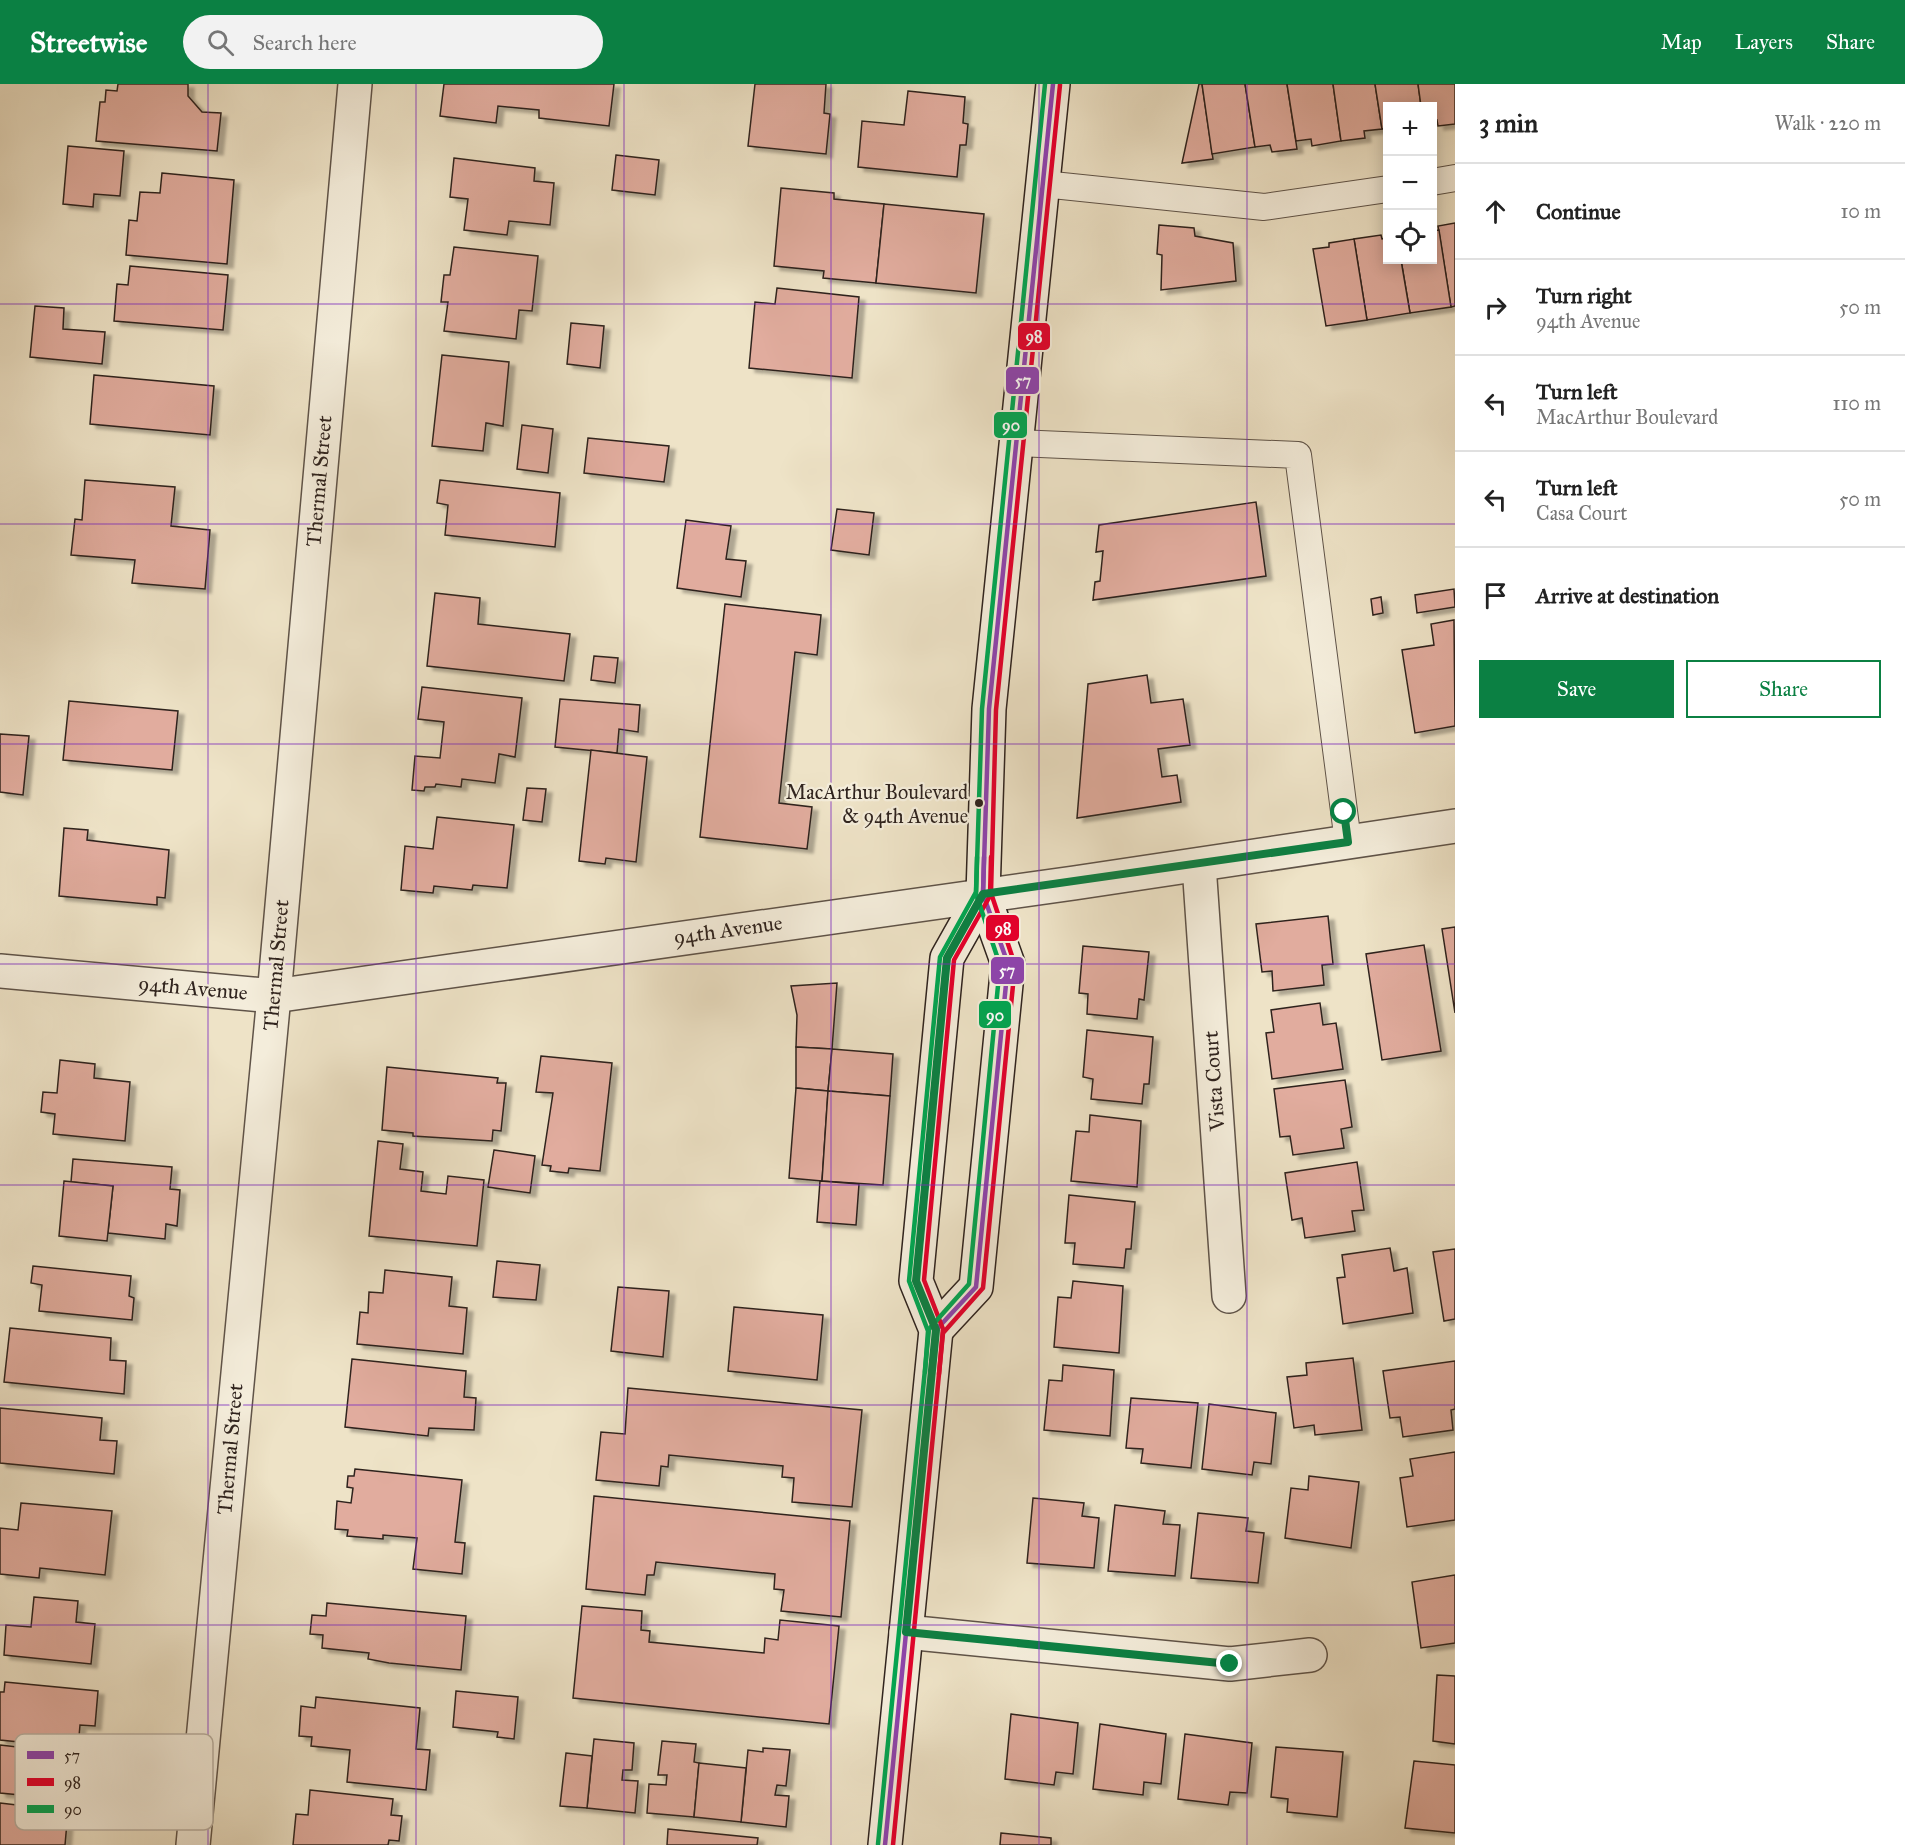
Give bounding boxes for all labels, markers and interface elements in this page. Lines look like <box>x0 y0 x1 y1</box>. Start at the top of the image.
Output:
search box <box>183 15 603 69</box>
text: Streetwise <box>30 25 147 60</box>
icon: search <box>204 26 237 59</box>
text: Search here <box>252 29 357 56</box>
text: Map <box>1661 29 1702 55</box>
text: Layers <box>1735 29 1793 55</box>
text: Share <box>1826 29 1875 55</box>
map controls <box>1383 102 1437 264</box>
button: + <box>1383 102 1437 156</box>
text: 3 min <box>1479 107 1538 139</box>
text: Walk · 220 m <box>1774 111 1881 135</box>
button: − <box>1383 156 1437 210</box>
icon: ahead <box>1479 195 1512 228</box>
text: Continue <box>1536 198 1621 225</box>
text: 10 m <box>1840 199 1881 223</box>
button: locate <box>1383 210 1437 264</box>
text: Turn right <box>1536 282 1632 309</box>
icon: right <box>1479 291 1512 324</box>
text: 50 m <box>1839 295 1881 319</box>
text: 94th Avenue <box>1536 309 1640 333</box>
line badge: 98 <box>1017 322 1051 351</box>
text: 98 <box>1025 327 1043 347</box>
line badge: 57 <box>1005 366 1040 395</box>
text: 57 <box>1015 371 1031 390</box>
text: Turn left <box>1536 378 1618 405</box>
icon: left <box>1479 387 1512 420</box>
text: 110 m <box>1833 391 1881 415</box>
text: MacArthur Boulevard <box>1536 405 1718 429</box>
line badge: 90 <box>993 411 1028 439</box>
street label: Thermal Street <box>300 414 338 548</box>
text: 90 <box>1002 416 1020 436</box>
text: Turn left <box>1536 474 1618 501</box>
icon: left <box>1479 483 1512 516</box>
text: 50 m <box>1839 487 1881 511</box>
text: Casa Court <box>1536 501 1627 525</box>
icon: arrive <box>1479 579 1512 612</box>
text: Arrive at destination <box>1536 582 1719 609</box>
button: Save <box>1479 660 1674 718</box>
button: Share <box>1686 660 1881 718</box>
place label: MacArthur Boulevard & 94th Avenue <box>786 780 968 828</box>
marker: MacArthur Boulevard & 94th Avenue <box>973 797 985 809</box>
route start <box>1330 798 1356 824</box>
street label: Thermal Street <box>257 898 295 1032</box>
street label: 94th Avenue <box>672 909 784 951</box>
line badge: 98 <box>985 914 1020 942</box>
text: 98 <box>994 919 1012 939</box>
line badge: 57 <box>990 956 1025 985</box>
text: 57 <box>999 961 1015 980</box>
street label: 94th Avenue <box>137 970 249 1006</box>
line badge: 90 <box>978 1000 1012 1029</box>
text: 90 <box>986 1006 1004 1026</box>
street label: Vista Court <box>1197 1029 1231 1133</box>
street label: Thermal Street <box>211 1382 249 1516</box>
route end <box>1216 1650 1242 1676</box>
legend <box>15 1734 213 1830</box>
text: 57 <box>64 1746 80 1765</box>
text: 98 <box>64 1773 81 1792</box>
text: 90 <box>64 1800 82 1819</box>

